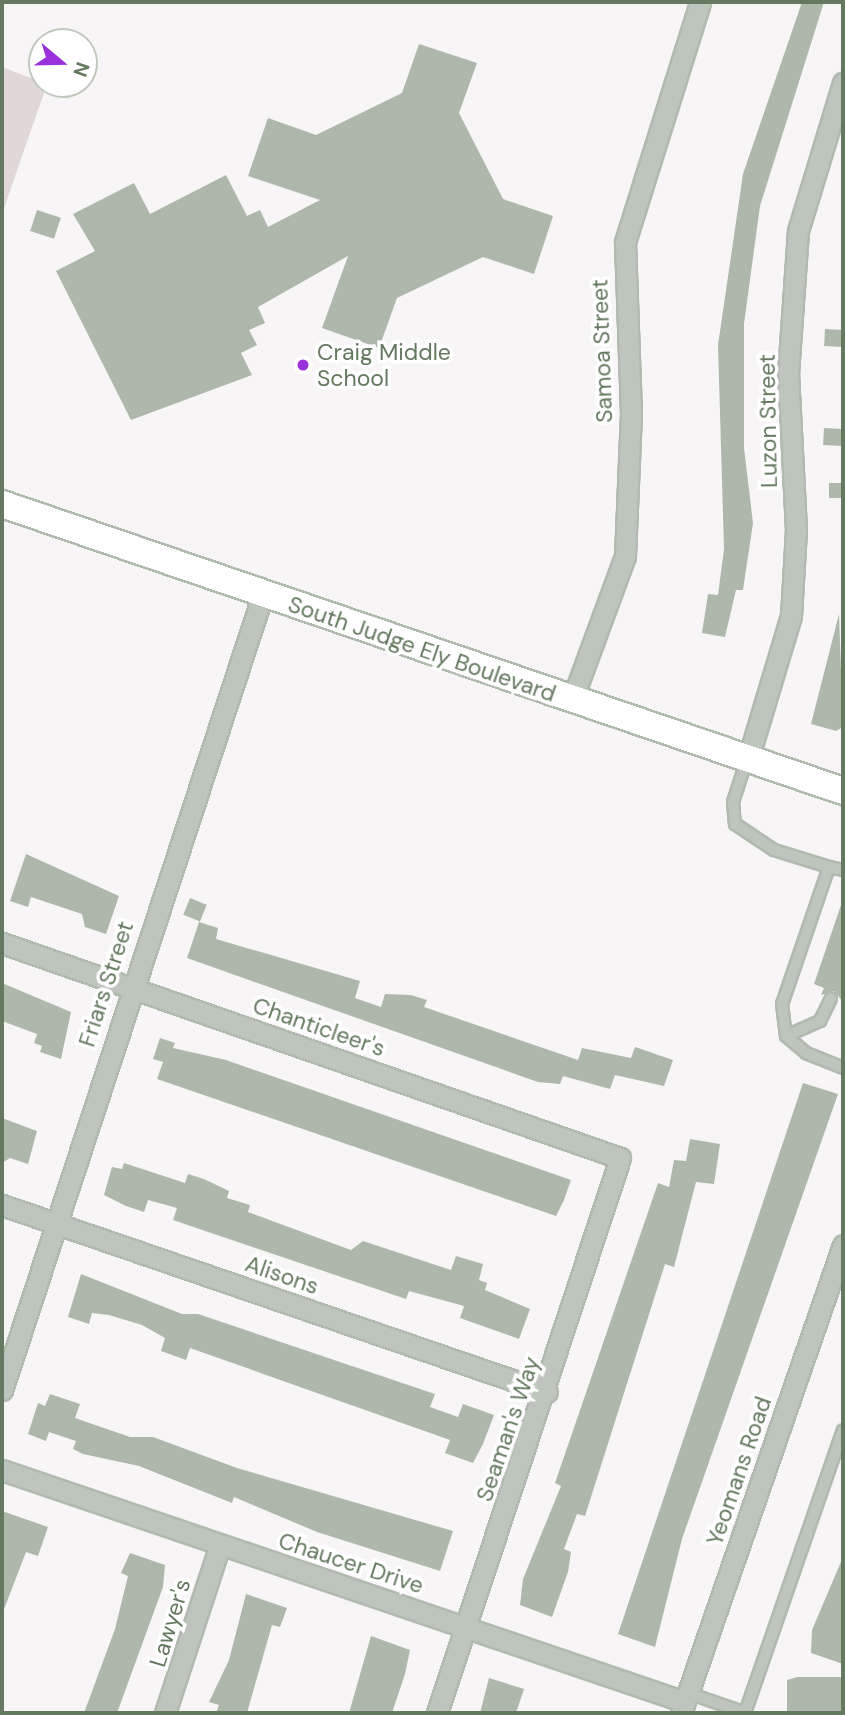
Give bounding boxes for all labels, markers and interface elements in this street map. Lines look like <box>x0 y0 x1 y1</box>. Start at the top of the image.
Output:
north arrow <box>28 28 98 98</box>
text: N <box>67 59 96 80</box>
street label: Samoa Street <box>586 279 618 423</box>
place label: Craig Middle School <box>317 338 451 392</box>
street label: Luzon Street <box>753 354 783 488</box>
marker: Craig Middle School <box>295 357 311 373</box>
street label: South Judge Ely Boulevard <box>285 590 559 708</box>
street label: Friars Street <box>73 918 139 1050</box>
street label: Chanticleer's <box>249 991 389 1063</box>
street label: Alisons <box>242 1250 322 1300</box>
street label: Seaman's Way <box>470 1353 546 1505</box>
street label: Yeomans Road <box>701 1393 777 1549</box>
street label: Chaucer Drive <box>275 1527 427 1599</box>
street label: Lawyer's <box>144 1576 196 1670</box>

